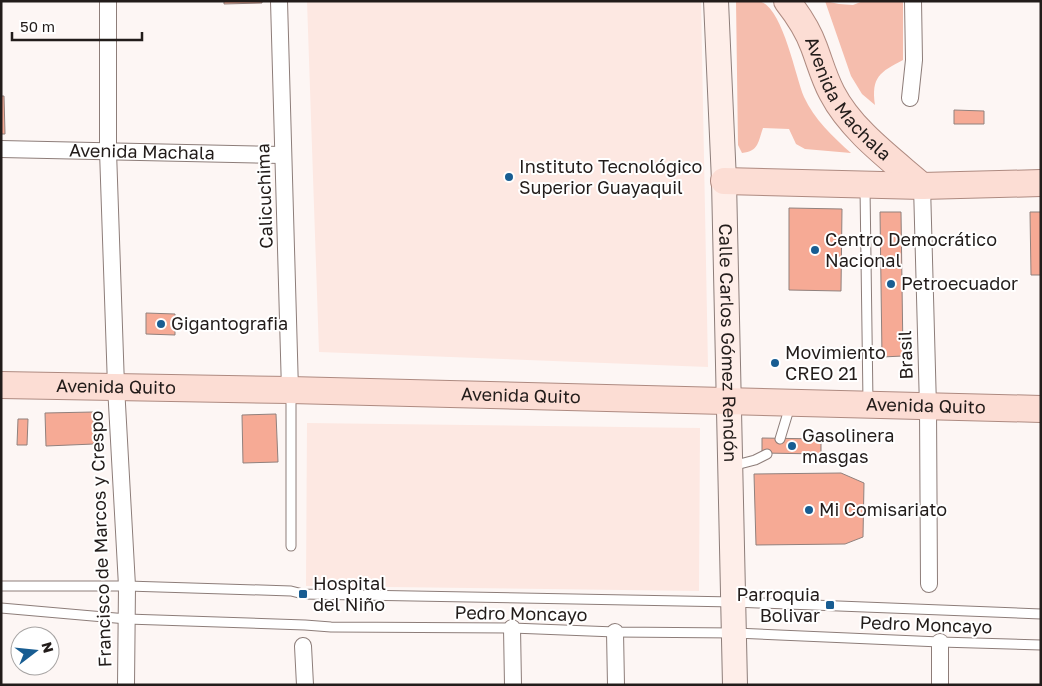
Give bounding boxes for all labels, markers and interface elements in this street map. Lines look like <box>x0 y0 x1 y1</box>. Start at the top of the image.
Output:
scale bar <box>12 10 142 42</box>
text: 50 m <box>20 17 55 35</box>
street label: Avenida Machala <box>801 33 896 165</box>
street label: Avenida Machala <box>69 138 215 164</box>
street label: Calicuchima <box>251 143 277 249</box>
place label: Instituto Tecnológico Superior Guayaquil <box>519 155 702 198</box>
marker: Instituto Tecnológico Superior Guayaquil <box>503 171 515 183</box>
street label: Calle Carlos Gómez Rendón <box>715 223 742 462</box>
place label: Centro Democrático Nacional <box>825 228 997 271</box>
marker: Centro Democrático Nacional <box>809 244 821 256</box>
place label: Petroecuador <box>901 272 1018 294</box>
marker: Petroecuador <box>885 278 897 290</box>
place label: Gigantografia <box>171 312 288 334</box>
marker: Gigantografia <box>155 318 167 330</box>
street label: Brasil <box>893 330 917 380</box>
place label: Movimiento CREO 21 <box>785 341 886 384</box>
marker: Movimiento CREO 21 <box>769 357 781 369</box>
street label: Avenida Quito <box>56 374 176 398</box>
street label: Avenida Quito <box>461 382 581 407</box>
street label: Avenida Quito <box>866 393 986 418</box>
street label: Francisco de Marcos y Crespo <box>85 410 115 668</box>
place label: Gasolinera masgas <box>802 424 894 467</box>
marker: Gasolinera masgas <box>786 440 798 452</box>
place label: Mi Comisariato <box>819 498 947 520</box>
marker: Mi Comisariato <box>803 504 815 516</box>
place label: Hospital del Niño <box>313 572 386 615</box>
place label: Parroquia Bolivar <box>737 583 820 626</box>
marker: Hospital del Niño <box>297 588 309 600</box>
marker: Parroquia Bolivar <box>824 599 836 611</box>
street label: Pedro Moncayo <box>454 601 588 625</box>
street label: Pedro Moncayo <box>859 611 993 637</box>
north arrow <box>10 626 60 676</box>
text: N <box>38 640 58 655</box>

